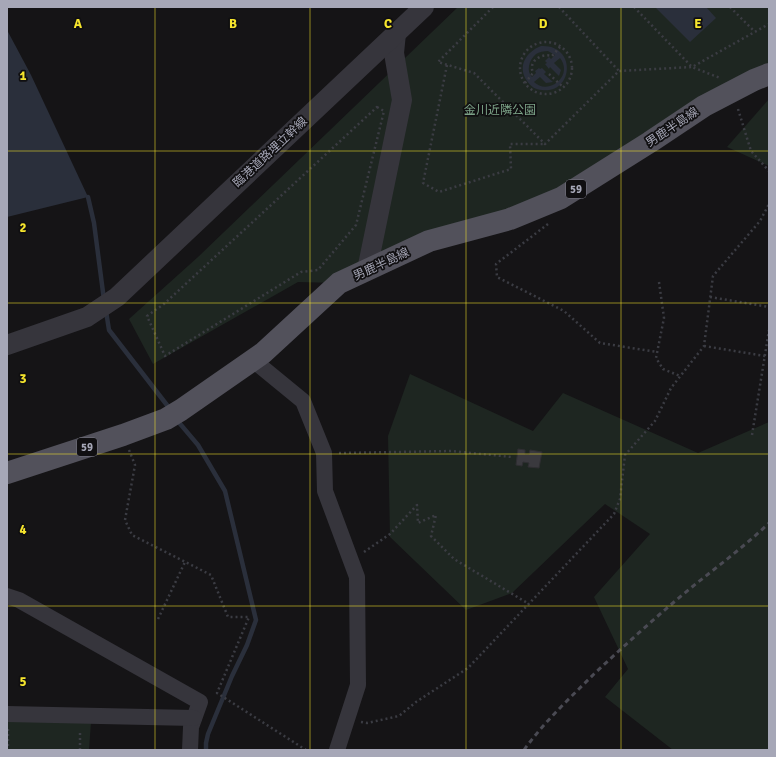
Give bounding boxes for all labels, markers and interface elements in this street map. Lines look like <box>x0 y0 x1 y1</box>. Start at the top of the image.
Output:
text: A <box>74 16 83 32</box>
text: B <box>229 16 237 32</box>
text: C <box>384 16 392 32</box>
text: D <box>539 16 548 32</box>
text: E <box>694 16 702 32</box>
text: 1 <box>19 68 27 84</box>
park label: 金川近隣公園 <box>464 103 536 118</box>
street label: 男鹿半島線 <box>643 104 701 150</box>
street label: 臨港道路埋立幹線 <box>230 114 311 191</box>
road number: 59 <box>566 180 586 198</box>
text: 2 <box>19 220 27 236</box>
street label: 男鹿半島線 <box>351 245 412 284</box>
text: 3 <box>19 371 27 387</box>
road number: 59 <box>77 438 97 456</box>
text: 4 <box>19 522 27 538</box>
text: 5 <box>19 674 27 690</box>

